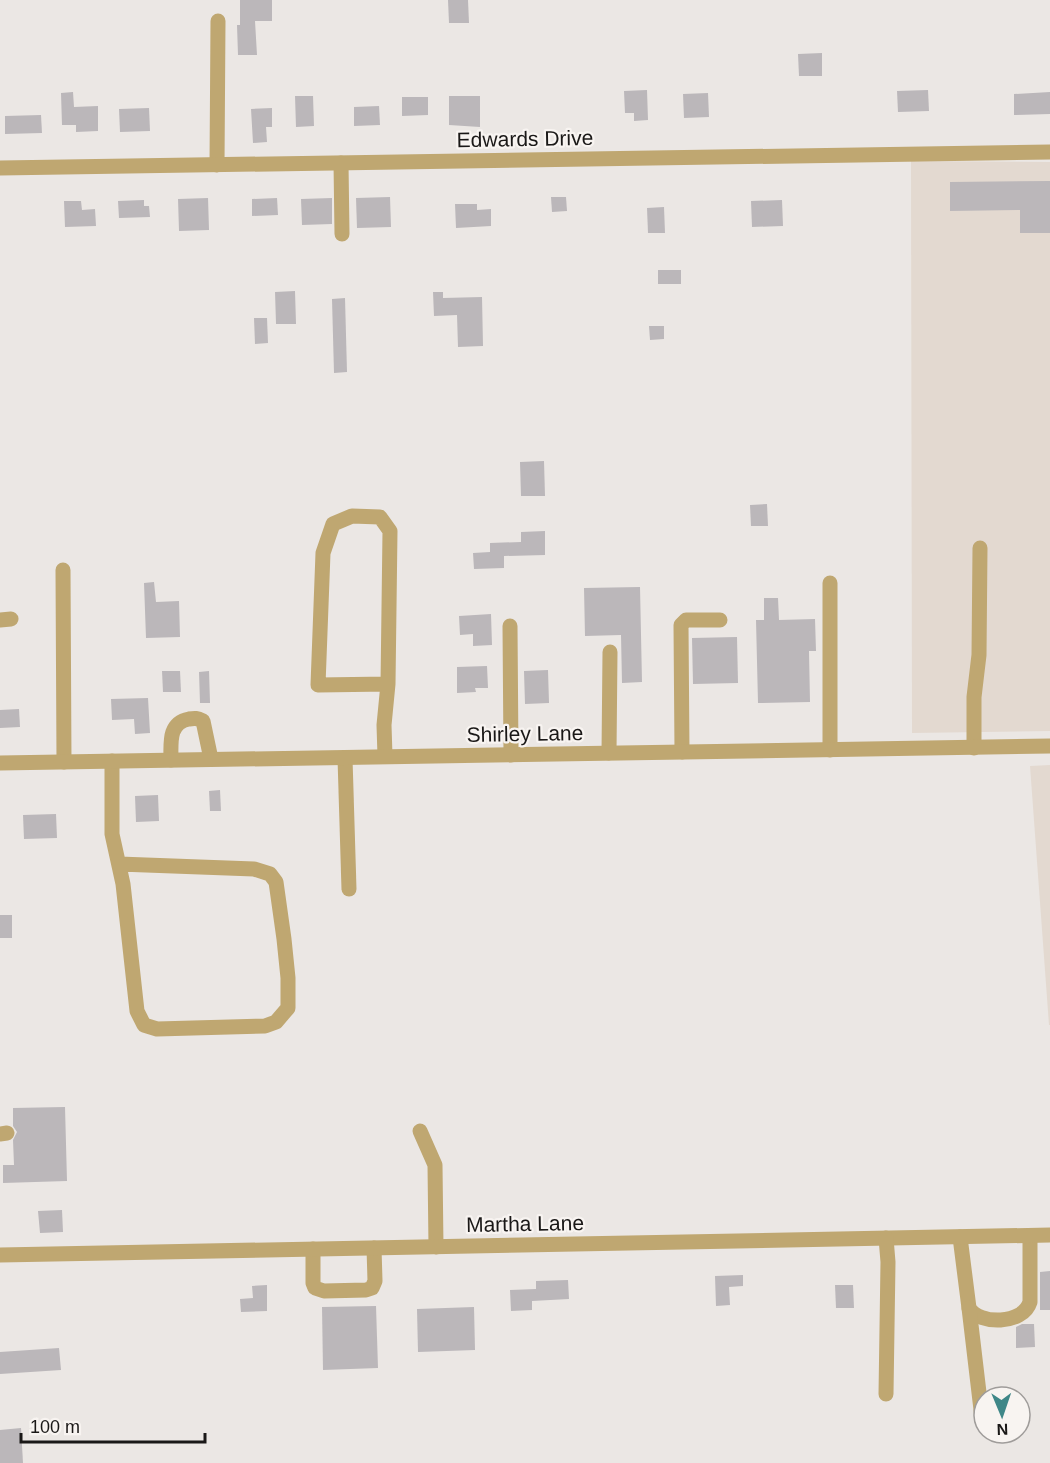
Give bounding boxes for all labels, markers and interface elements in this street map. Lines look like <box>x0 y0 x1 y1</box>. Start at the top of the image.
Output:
street label: Edwards Drive <box>457 126 593 151</box>
street label: Shirley Lane <box>466 721 584 746</box>
street label: Martha Lane <box>466 1211 584 1236</box>
north arrow <box>972 1385 1032 1445</box>
scale bar <box>21 1406 206 1444</box>
text: 100 m <box>30 1417 80 1437</box>
text: N <box>996 1421 1009 1438</box>

